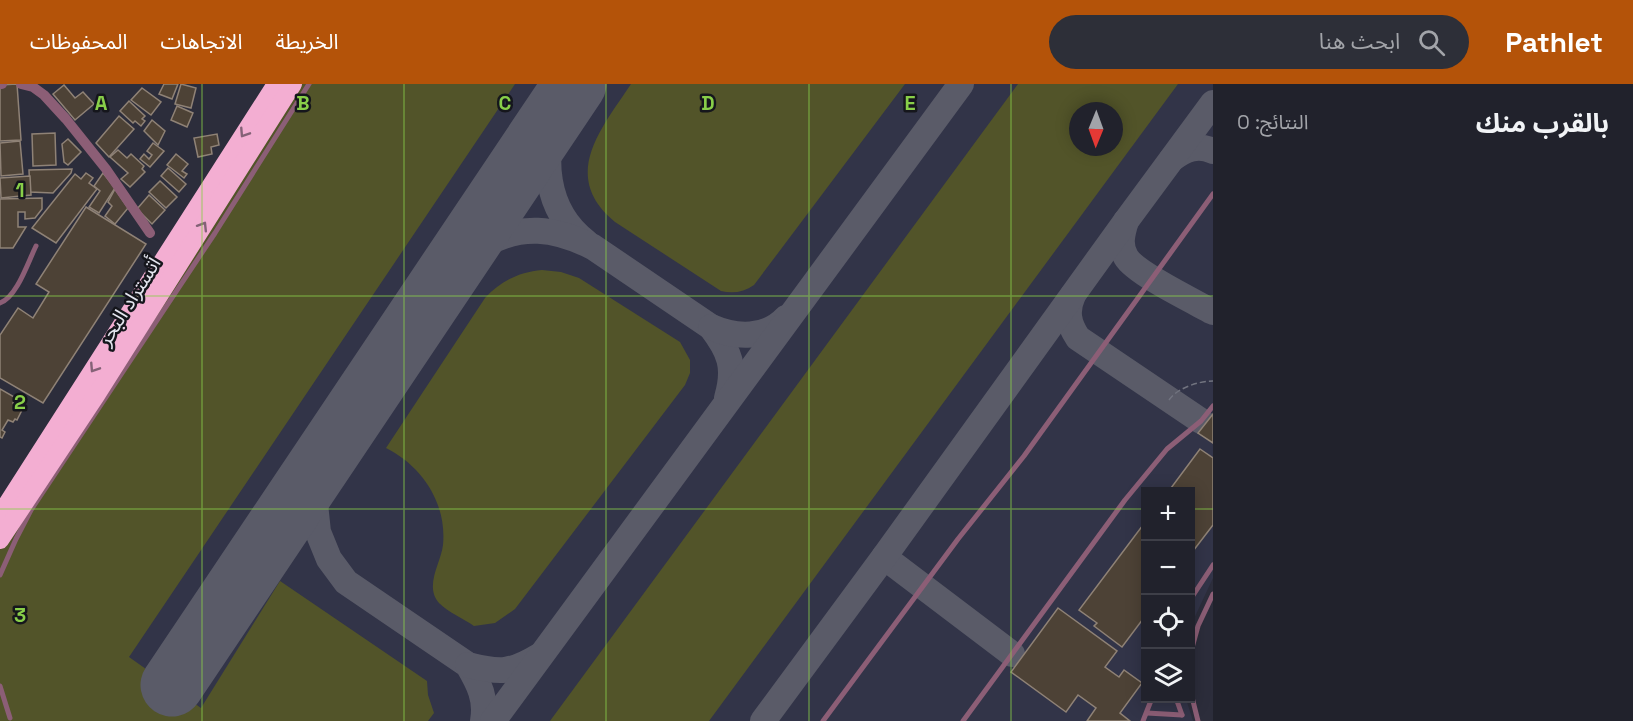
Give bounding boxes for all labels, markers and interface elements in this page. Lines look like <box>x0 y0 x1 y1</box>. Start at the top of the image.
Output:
search box <box>1049 15 1469 69</box>
text: Pathlet <box>1505 24 1603 60</box>
icon: search <box>1415 26 1448 59</box>
text: ابحث هنا <box>1319 27 1400 55</box>
text: المحفوظات <box>30 28 127 55</box>
text: الاتجاهات <box>160 28 242 55</box>
text: الخريطة <box>275 28 338 55</box>
text: A <box>95 90 108 116</box>
text: B <box>296 90 310 116</box>
text: C <box>499 90 512 116</box>
text: D <box>701 90 715 116</box>
text: E <box>904 90 916 116</box>
north arrow <box>1069 102 1123 156</box>
text: بالقرب منك <box>1476 106 1609 140</box>
text: النتائج: 0 <box>1237 109 1309 135</box>
one-way arrow <box>240 127 252 137</box>
text: 1 <box>15 177 25 203</box>
one-way arrow <box>196 222 207 233</box>
street label: أتستراد البحر <box>91 252 166 351</box>
one-way arrow <box>89 362 101 372</box>
text: 2 <box>14 389 26 415</box>
map controls <box>1141 487 1195 703</box>
button: + <box>1141 487 1195 541</box>
button: − <box>1141 541 1195 595</box>
button: locate <box>1141 595 1195 649</box>
text: 3 <box>14 602 26 628</box>
button: layers <box>1141 649 1195 703</box>

